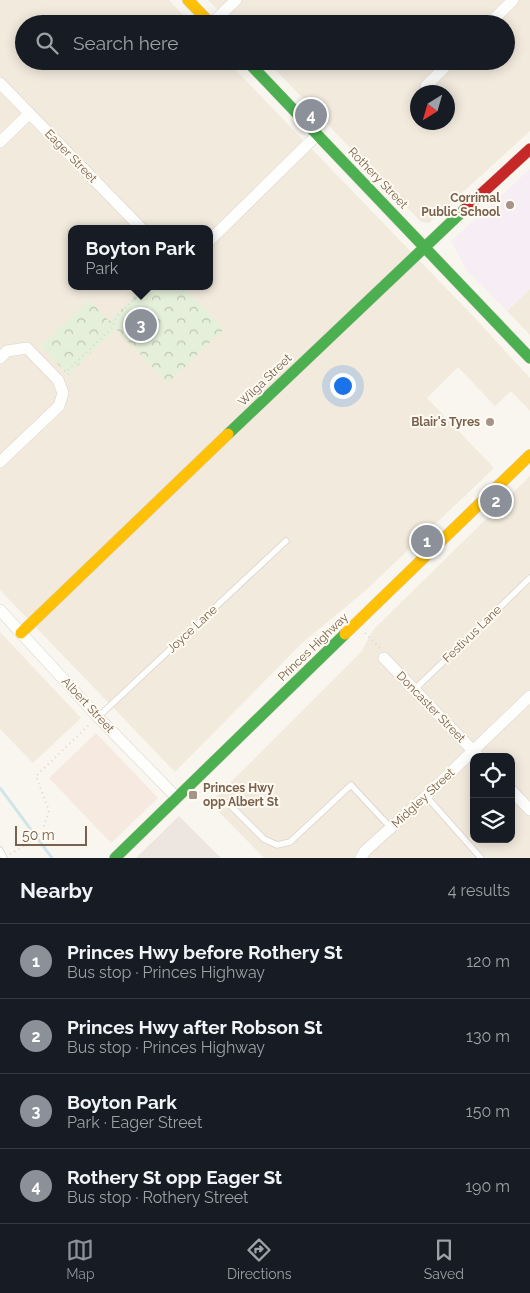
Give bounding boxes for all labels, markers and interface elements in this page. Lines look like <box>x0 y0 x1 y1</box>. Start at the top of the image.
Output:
search box <box>15 15 515 70</box>
icon: search <box>33 29 61 57</box>
text: Search here <box>73 32 179 54</box>
north arrow <box>410 85 455 130</box>
pin: 4 <box>295 96 327 134</box>
street label: Eager Street <box>42 126 100 186</box>
street label: Rothery Street <box>345 145 411 211</box>
place label: Corrimal Public School <box>421 191 500 219</box>
marker: Corrimal Public School <box>504 199 516 211</box>
popup <box>68 225 213 290</box>
text: Boyton Park <box>86 237 195 259</box>
text: Park <box>86 259 118 278</box>
pin: 3 <box>125 306 157 344</box>
street label: Wilga Street <box>235 351 295 409</box>
your location <box>330 373 356 399</box>
place label: Blair's Tyres <box>411 415 480 429</box>
marker: Blair's Tyres <box>484 416 496 428</box>
pin: 2 <box>480 482 512 520</box>
pin: 1 <box>411 522 443 560</box>
street label: Joyce Lane <box>164 602 220 656</box>
street label: Festivus Lane <box>440 603 504 665</box>
street label: Princes Highway <box>275 610 351 684</box>
street label: Doncaster Street <box>394 669 468 745</box>
street label: Albert Street <box>59 674 117 736</box>
map controls <box>470 753 515 843</box>
button: locate <box>470 753 515 798</box>
street label: Midgley Street <box>389 765 457 831</box>
place label: Princes Hwy opp Albert St <box>203 781 279 809</box>
marker: Princes Hwy opp Albert St <box>187 789 199 801</box>
button: layers <box>470 798 515 843</box>
scale bar <box>15 823 88 846</box>
text: 50 m <box>22 827 55 843</box>
text: Nearby <box>20 878 93 903</box>
text: 4 results <box>448 881 510 900</box>
text: Princes Hwy before Rothery St <box>67 941 342 963</box>
text: 1 <box>32 952 40 971</box>
text: 120 m <box>466 952 510 971</box>
text: Bus stop · Princes Highway <box>67 963 265 982</box>
text: Princes Hwy after Robson St <box>67 1016 323 1038</box>
text: 2 <box>31 1027 41 1046</box>
text: 130 m <box>466 1027 510 1046</box>
text: Bus stop · Princes Highway <box>67 1038 265 1057</box>
text: Boyton Park <box>67 1091 177 1113</box>
text: 3 <box>32 1102 40 1121</box>
text: 150 m <box>466 1102 510 1121</box>
text: Park · Eager Street <box>67 1113 202 1132</box>
text: Rothery St opp Eager St <box>67 1166 282 1188</box>
text: 4 <box>31 1177 41 1196</box>
text: 190 m <box>465 1177 510 1196</box>
text: Bus stop · Rothery Street <box>67 1188 248 1207</box>
tab: Map <box>66 1236 95 1282</box>
tab: Directions <box>227 1236 292 1282</box>
tab: Saved <box>424 1236 464 1282</box>

